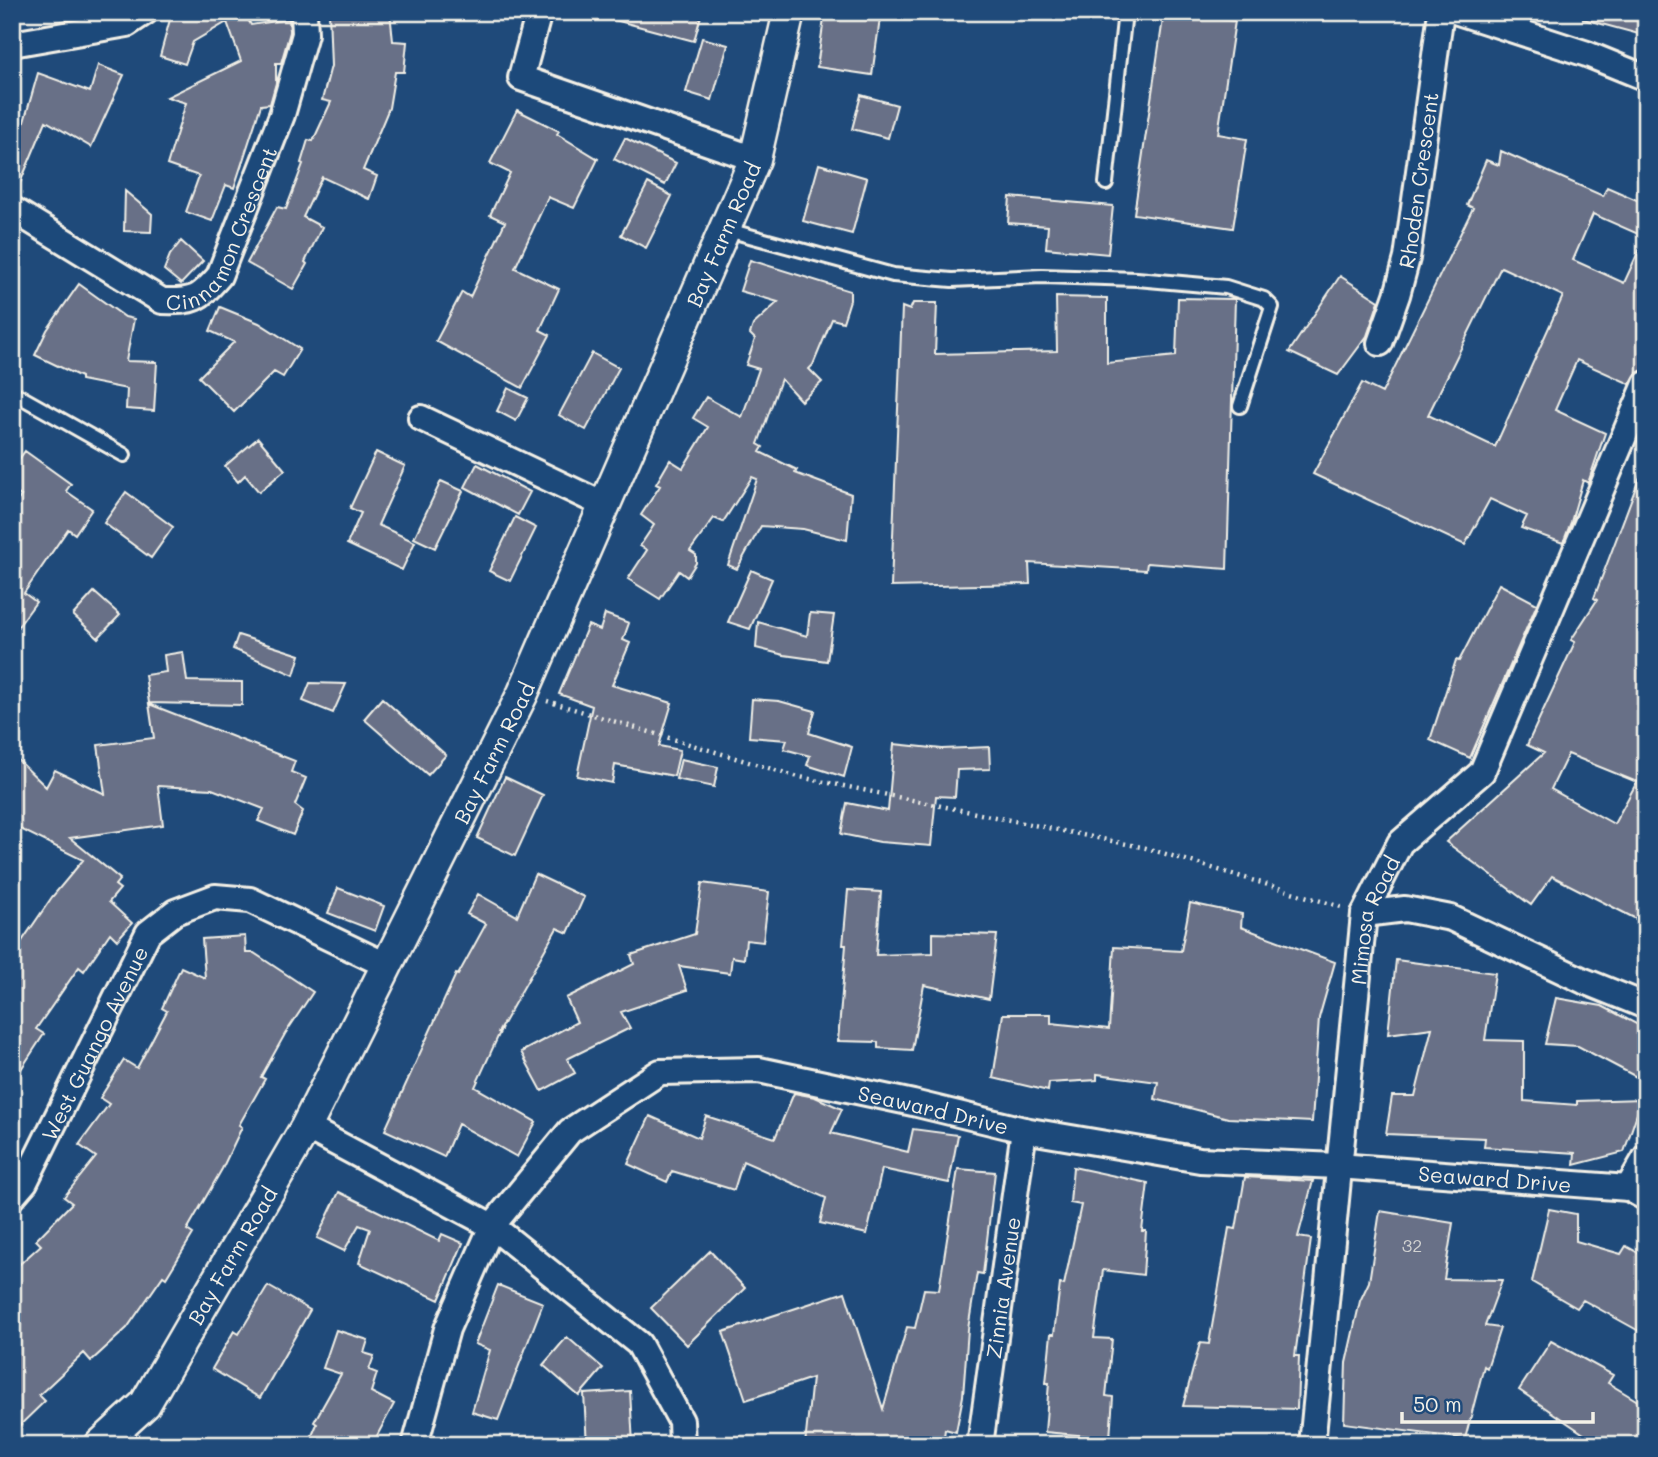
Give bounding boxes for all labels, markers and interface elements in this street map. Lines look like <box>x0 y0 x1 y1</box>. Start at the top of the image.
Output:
street label: Rhoden Crescent <box>1391 90 1443 271</box>
street label: Cinnamon Crescent <box>166 142 282 315</box>
street label: Bay Farm Road <box>679 157 766 310</box>
street label: Bay Farm Road <box>447 677 540 828</box>
street label: Mimosa Road <box>1344 851 1405 986</box>
street label: West Guango Avenue <box>34 941 153 1145</box>
street label: Seaward Drive <box>856 1078 1011 1139</box>
street label: Seaward Drive <box>1417 1159 1572 1197</box>
street label: Bay Farm Road <box>181 1181 282 1329</box>
street label: Zinnia Avenue <box>979 1215 1025 1360</box>
house number: 32 <box>1402 1233 1422 1257</box>
scale bar <box>1402 1380 1593 1424</box>
text: 50 m <box>1413 1390 1462 1417</box>

